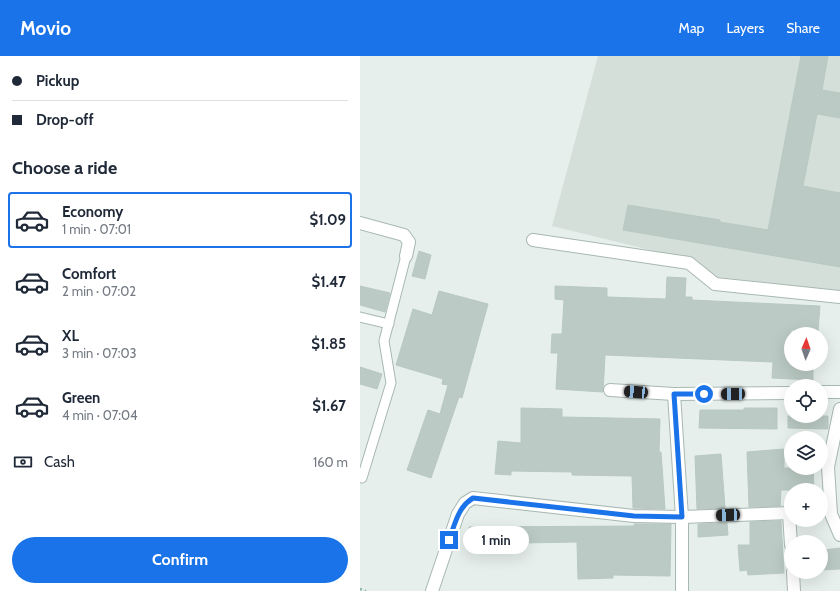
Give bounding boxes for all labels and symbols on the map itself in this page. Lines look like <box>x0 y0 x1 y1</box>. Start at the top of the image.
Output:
north arrow <box>784 327 828 371</box>
car <box>624 385 648 399</box>
route start <box>695 385 713 403</box>
car <box>721 388 745 400</box>
car <box>716 509 740 521</box>
callout: 1 min <box>463 526 529 554</box>
route end <box>440 531 458 549</box>

